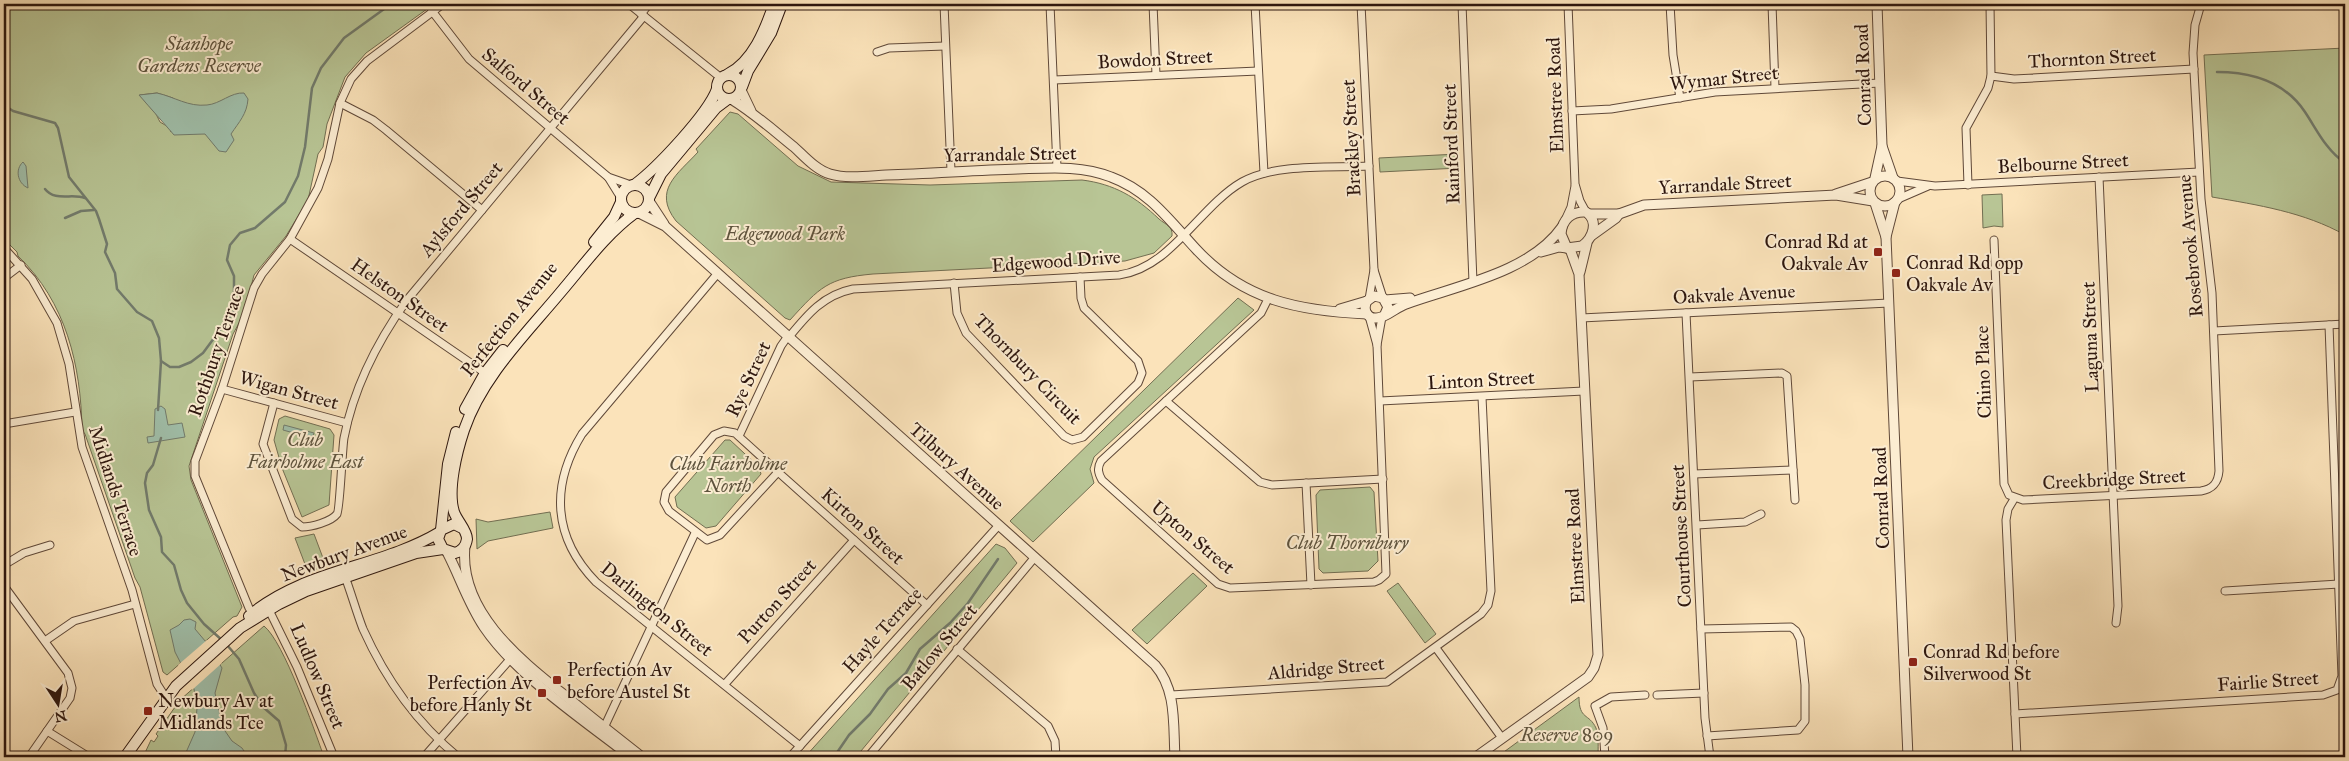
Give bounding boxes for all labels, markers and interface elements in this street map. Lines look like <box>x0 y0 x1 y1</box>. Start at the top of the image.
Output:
street label: Conrad Road <box>1850 23 1876 126</box>
park label: Stanhope Gardens Reserve <box>137 32 262 77</box>
street label: Elmstree Road <box>1541 36 1569 153</box>
street label: Salford Street <box>477 43 575 130</box>
street label: Thornton Street <box>2027 43 2157 73</box>
street label: Bowdon Street <box>1097 44 1213 74</box>
street label: Wymar Street <box>1669 61 1780 95</box>
street label: Brackley Street <box>1336 78 1366 197</box>
street label: Rainford Street <box>1437 83 1465 205</box>
street label: Yarrandale Street <box>943 141 1077 167</box>
street label: Belbourne Street <box>1997 148 2129 178</box>
street label: Aylsford Street <box>414 157 508 262</box>
street label: Yarrandale Street <box>1658 169 1792 199</box>
street label: Rosebrook Avenue <box>2172 174 2208 318</box>
park label: Edgewood Park <box>724 222 846 245</box>
place label: Conrad Rd at Oakvale Av <box>1765 230 1869 275</box>
street label: Edgewood Drive <box>991 245 1121 278</box>
marker: Conrad Rd at Oakvale Av <box>1872 246 1884 258</box>
place label: Conrad Rd opp Oakvale Av <box>1906 251 2023 296</box>
street label: Helston Street <box>347 253 454 337</box>
street label: Perfection Avenue <box>456 257 562 381</box>
marker: Conrad Rd opp Oakvale Av <box>1890 267 1902 279</box>
street label: Oakvale Avenue <box>1672 279 1796 309</box>
street label: Laguna Street <box>2077 281 2104 393</box>
street label: Rothbury Terrace <box>183 282 249 420</box>
street label: Thornbury Circuit <box>969 309 1087 429</box>
street label: Chino Place <box>1970 325 1996 419</box>
street label: Rye Street <box>720 337 776 420</box>
street label: Wigan Street <box>237 366 341 415</box>
street label: Linton Street <box>1427 366 1536 394</box>
street label: Tilbury Avenue <box>905 417 1009 515</box>
street label: Midlands Terrace <box>84 423 148 559</box>
park label: Club Fairholme East <box>246 428 364 473</box>
street label: Conrad Road <box>1868 446 1894 549</box>
park label: Club Fairholme North <box>669 452 788 497</box>
street label: Courthouse Street <box>1666 464 1696 608</box>
street label: Creekbridge Street <box>2042 464 2187 495</box>
street label: Kirton Street <box>817 483 909 569</box>
street label: Elmstree Road <box>1560 487 1590 604</box>
street label: Upton Street <box>1146 495 1240 579</box>
street label: Newbury Avenue <box>278 519 410 586</box>
park label: Club Thornbury <box>1286 531 1409 554</box>
street label: Purton Street <box>733 554 821 648</box>
street label: Darlington Street <box>596 557 718 662</box>
street label: Hayle Terrace <box>837 582 927 678</box>
street label: Batlow Street <box>896 599 982 695</box>
street label: Ludlow Street <box>286 620 351 732</box>
place label: Conrad Rd before Silverwood St <box>1923 640 2060 685</box>
street label: Aldridge Street <box>1266 651 1386 686</box>
marker: Conrad Rd before Silverwood St <box>1907 656 1919 668</box>
place label: Perfection Av before Austel St <box>567 658 690 703</box>
street label: Fairlie Street <box>2216 666 2320 696</box>
place label: Perfection Av before Hanly St <box>410 671 533 716</box>
marker: Perfection Av before Austel St <box>551 674 563 686</box>
north arrow <box>32 678 82 728</box>
marker: Perfection Av before Hanly St <box>536 687 548 699</box>
place label: Newbury Av at Midlands Tce <box>158 689 274 734</box>
marker: Newbury Av at Midlands Tce <box>142 705 154 717</box>
text: N <box>53 707 68 726</box>
park label: Reserve 809 <box>1519 723 1614 746</box>

